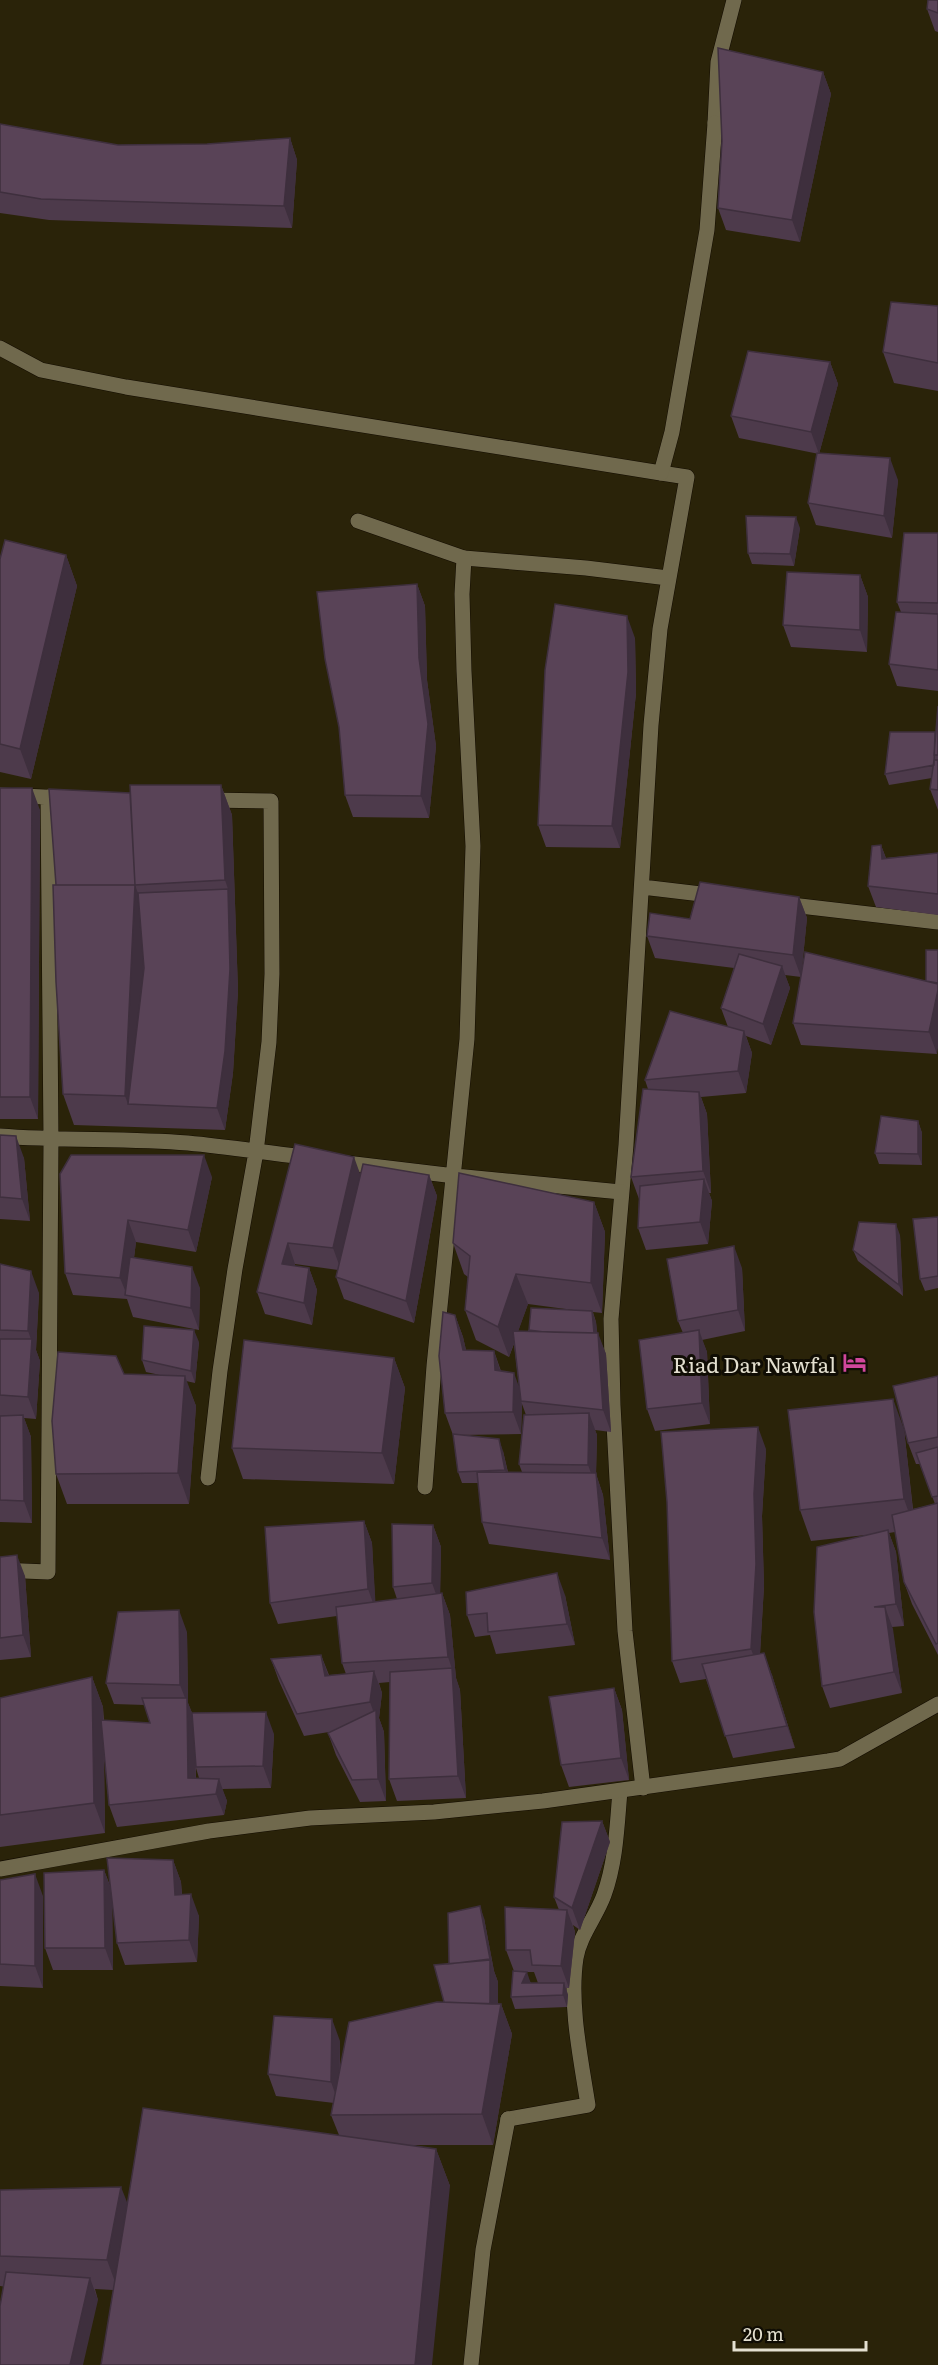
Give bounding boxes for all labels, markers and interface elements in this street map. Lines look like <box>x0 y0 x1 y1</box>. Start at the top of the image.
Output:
place label: Riad Dar Nawfal <box>673 1348 836 1379</box>
hotel icon: Riad Dar Nawfal <box>841 1350 867 1376</box>
scale bar <box>734 2314 866 2352</box>
text: 20 m <box>743 2320 784 2347</box>

